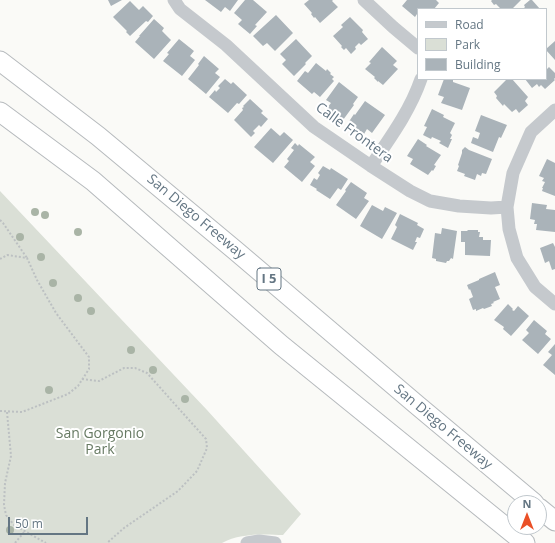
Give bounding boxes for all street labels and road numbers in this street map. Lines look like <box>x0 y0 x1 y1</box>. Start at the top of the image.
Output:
street label: Calle Frontera <box>312 99 396 167</box>
street label: San Diego Freeway <box>143 171 249 263</box>
road number: I 5 <box>257 268 281 290</box>
street label: San Diego Freeway <box>390 381 496 473</box>

